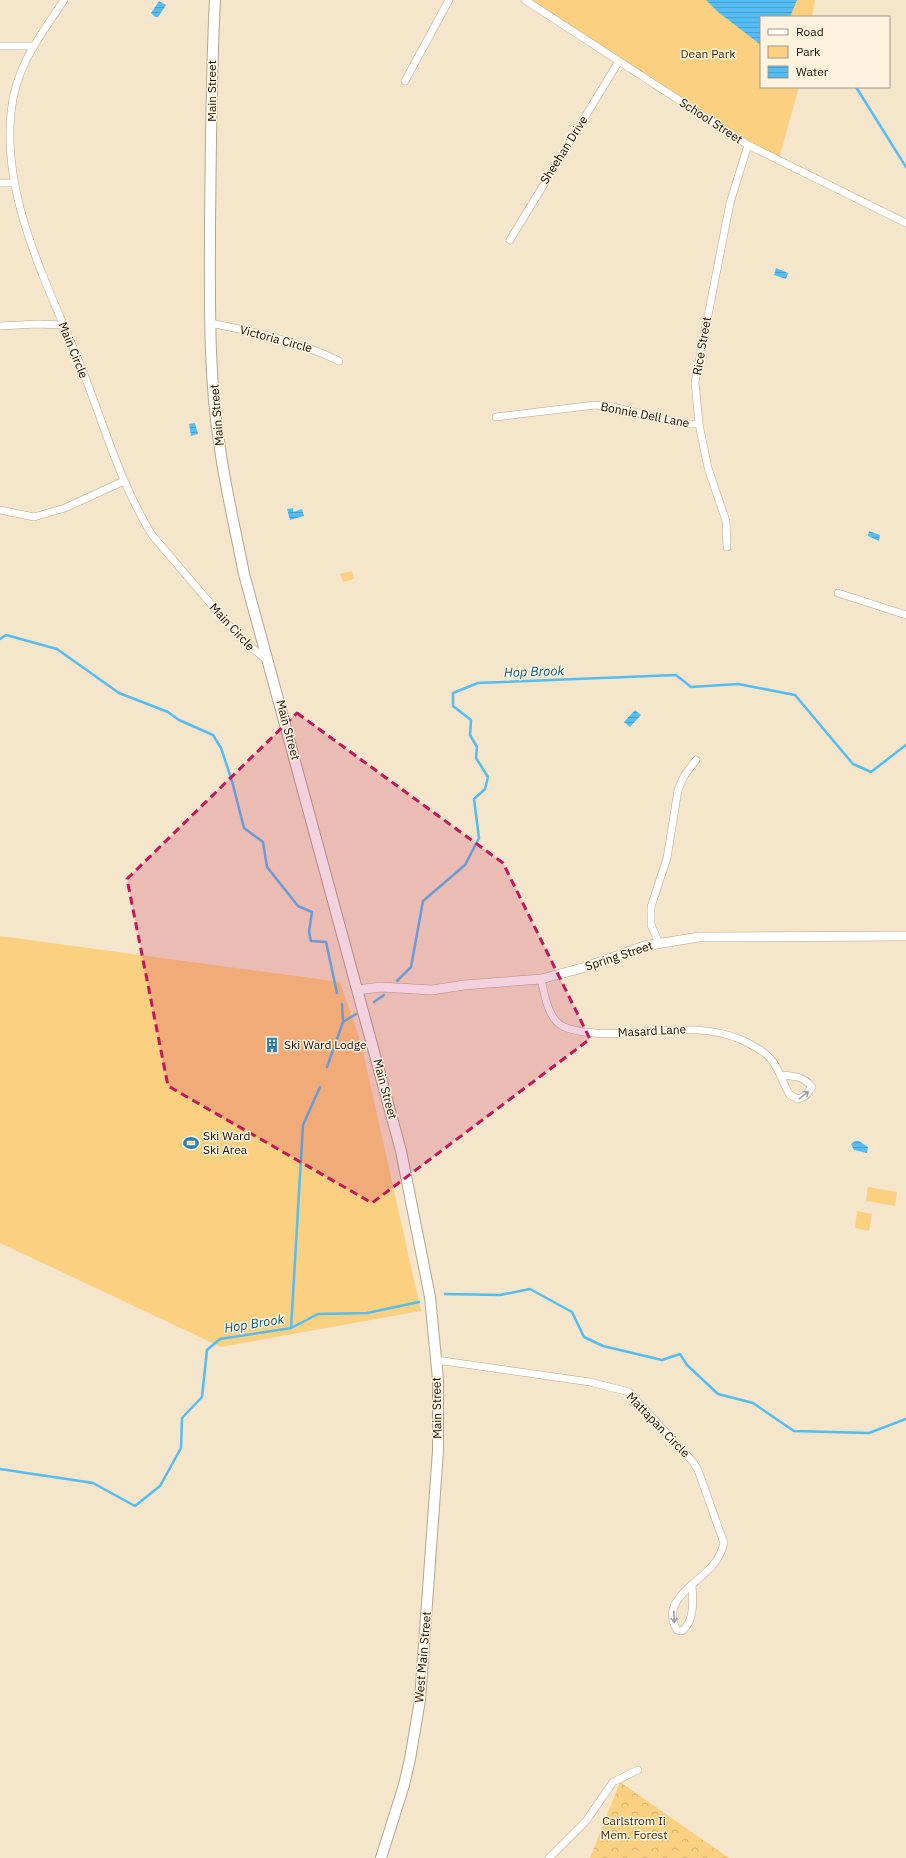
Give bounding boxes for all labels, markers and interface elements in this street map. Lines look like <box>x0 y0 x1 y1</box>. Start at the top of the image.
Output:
legend <box>760 16 890 88</box>
text: Road <box>796 24 824 39</box>
text: Park <box>796 44 821 59</box>
park label: Dean Park <box>681 46 736 61</box>
street label: Main Street <box>204 60 219 122</box>
text: Water <box>796 64 829 79</box>
street label: School Street <box>677 95 746 147</box>
street label: Sheehan Drive <box>537 112 591 187</box>
street label: Rice Street <box>689 316 714 376</box>
street label: Main Circle <box>55 319 92 381</box>
street label: Victoria Circle <box>238 322 314 356</box>
street label: Main Street <box>206 384 227 446</box>
street label: Bonnie Dell Lane <box>599 399 691 431</box>
street label: Main Circle <box>207 600 258 654</box>
water label: Hop Brook <box>504 662 565 681</box>
street label: Main Street <box>273 698 304 762</box>
street label: Spring Street <box>583 938 655 974</box>
street label: Masard Lane <box>617 1021 687 1040</box>
building icon: Ski Ward Lodge <box>263 1036 281 1054</box>
place label: Ski Ward Lodge <box>284 1037 367 1052</box>
street label: Main Street <box>370 1057 401 1121</box>
one-way arrow <box>798 1090 809 1099</box>
place label: Ski Ward Ski Area <box>203 1128 250 1157</box>
sports icon: Ski Ward Ski Area <box>182 1134 200 1152</box>
water label: Hop Brook <box>223 1310 285 1337</box>
street label: Main Street <box>428 1377 445 1439</box>
street label: Mattapan Circle <box>624 1389 693 1461</box>
one-way arrow <box>670 1610 678 1623</box>
street label: West Main Street <box>411 1611 434 1703</box>
park label: Carlstrom Ii Mem. Forest <box>601 1813 667 1842</box>

